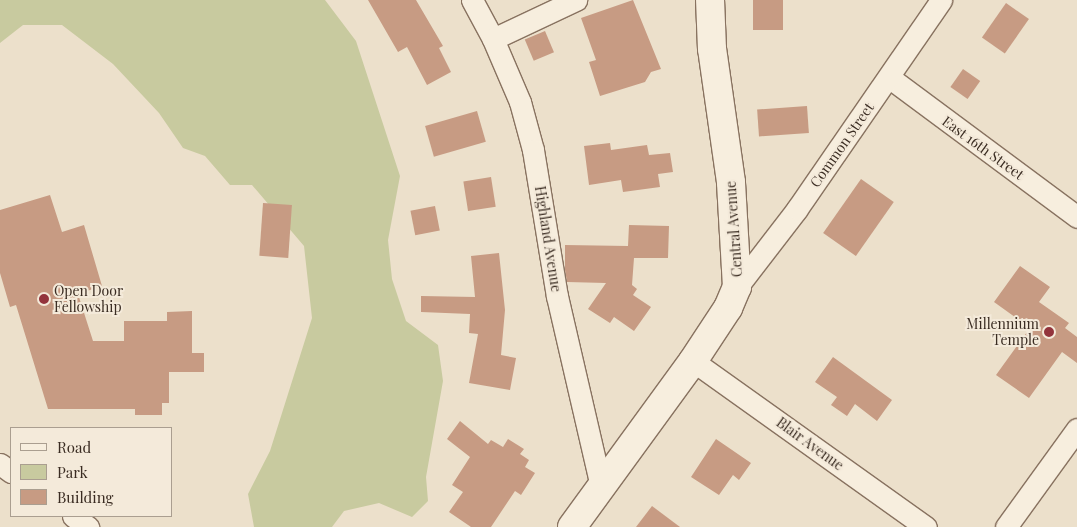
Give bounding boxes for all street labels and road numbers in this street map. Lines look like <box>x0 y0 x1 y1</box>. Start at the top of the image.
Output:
street label: Common Street <box>807 100 877 190</box>
street label: East 16th Street <box>939 113 1027 183</box>
street label: Central Avenue <box>722 180 746 278</box>
street label: Highland Avenue <box>531 185 565 293</box>
street label: Blair Avenue <box>773 414 847 474</box>

